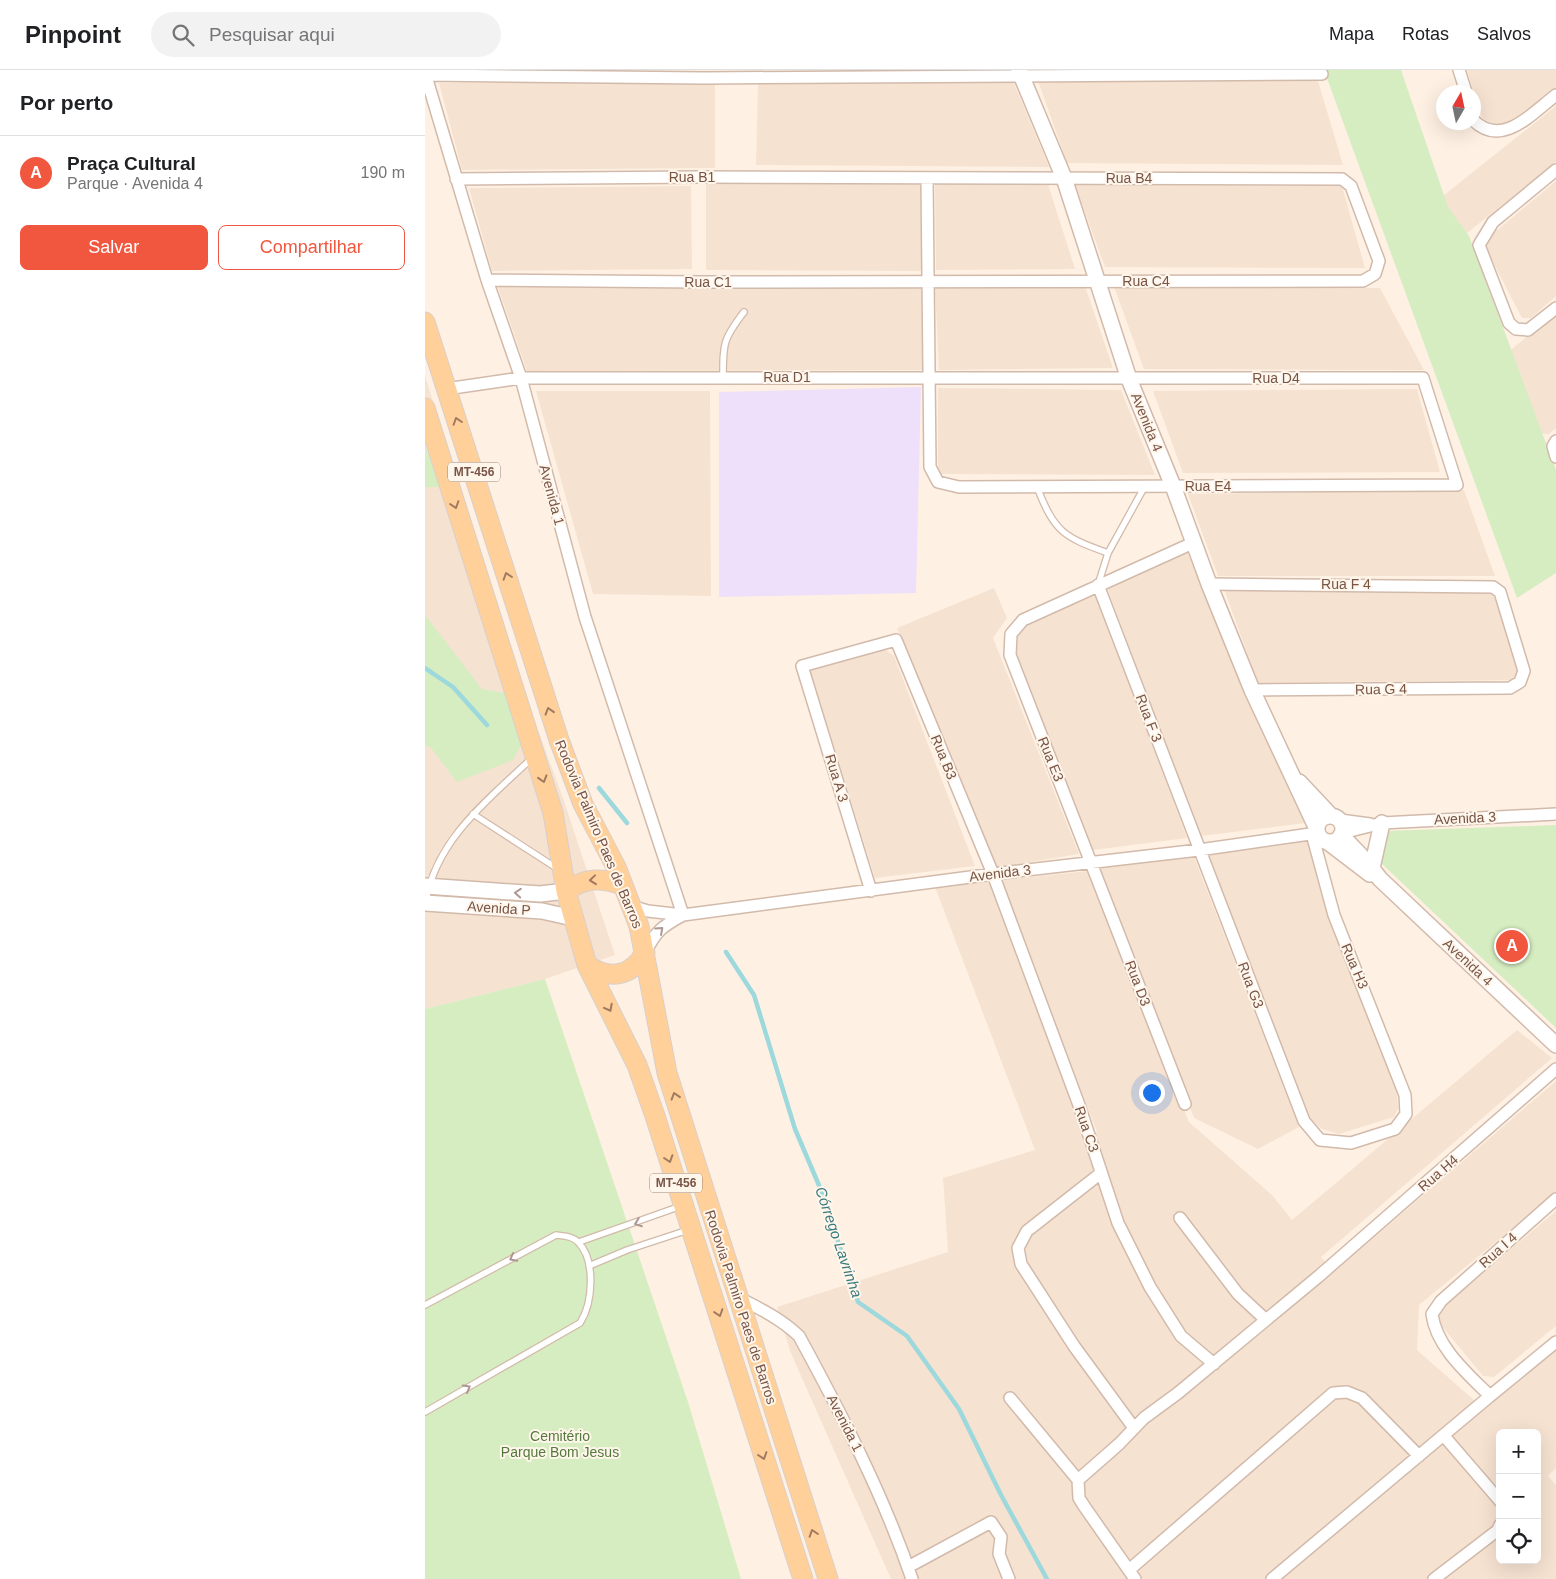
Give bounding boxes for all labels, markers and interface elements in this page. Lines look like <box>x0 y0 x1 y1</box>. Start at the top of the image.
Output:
search box <box>151 12 501 57</box>
text: Pinpoint <box>25 21 121 48</box>
icon: search <box>169 21 197 49</box>
text: Pesquisar aqui <box>209 24 335 45</box>
text: Mapa <box>1329 24 1374 44</box>
text: Rotas <box>1402 24 1449 44</box>
text: Salvos <box>1477 24 1531 44</box>
north arrow <box>1436 85 1481 130</box>
text: Por perto <box>20 91 113 114</box>
text: Praça Cultural <box>67 153 196 174</box>
text: A <box>30 164 42 181</box>
text: 190 m <box>361 164 405 181</box>
street label: Rua B1 <box>669 169 716 185</box>
street label: Rua B4 <box>1106 170 1153 186</box>
text: Parque · Avenida 4 <box>67 175 203 192</box>
button: Salvar <box>20 225 208 270</box>
button: Compartilhar <box>218 225 405 270</box>
street label: Rua C4 <box>1122 273 1170 289</box>
street label: Rua C1 <box>684 274 732 290</box>
street label: Rua D1 <box>763 369 811 385</box>
street label: Rua D4 <box>1252 370 1300 386</box>
street label: Avenida 4 <box>1128 390 1166 454</box>
one-way arrow <box>453 418 463 426</box>
road number: MT-456 <box>448 462 500 482</box>
street label: Avenida 1 <box>536 463 568 527</box>
street label: Rua E4 <box>1185 478 1232 494</box>
one-way arrow <box>450 500 460 509</box>
one-way arrow <box>502 572 512 581</box>
street label: Rua F 4 <box>1321 576 1371 592</box>
street label: Rua G 4 <box>1355 681 1407 697</box>
street label: Rua F 3 <box>1133 692 1165 744</box>
one-way arrow <box>545 707 555 716</box>
street label: Rua B3 <box>928 732 960 782</box>
street label: Rua E3 <box>1035 734 1067 784</box>
street label: Rodovia Palmiro Paes de Barros <box>552 737 646 931</box>
street label: Rua A 3 <box>822 752 852 804</box>
one-way arrow <box>537 774 547 782</box>
street label: Avenida 3 <box>1434 808 1497 828</box>
street label: Avenida 3 <box>968 861 1032 885</box>
one-way arrow <box>589 874 597 885</box>
one-way arrow <box>513 887 521 898</box>
street label: Avenida P <box>467 898 531 918</box>
one-way arrow <box>654 927 663 936</box>
pin: A <box>1496 927 1528 965</box>
street label: Avenida 4 <box>1440 935 1496 989</box>
street label: Rua H3 <box>1338 941 1372 991</box>
street label: Rua D3 <box>1122 958 1154 1008</box>
street label: Rua G3 <box>1235 960 1267 1011</box>
one-way arrow <box>603 1003 613 1012</box>
your location <box>1139 1080 1165 1106</box>
one-way arrow <box>671 1093 681 1101</box>
street label: Rua C3 <box>1072 1104 1102 1154</box>
street label: Rua H4 <box>1415 1151 1461 1195</box>
one-way arrow <box>663 1154 673 1162</box>
road number: MT-456 <box>650 1174 702 1192</box>
water label: Córrego Lavrinha <box>812 1184 866 1300</box>
street label: Rodovia Palmiro Paes de Barros <box>702 1208 780 1406</box>
one-way arrow <box>634 1217 643 1227</box>
street label: Rua I 4 <box>1476 1229 1520 1271</box>
one-way arrow <box>509 1251 518 1261</box>
one-way arrow <box>713 1309 723 1317</box>
one-way arrow <box>462 1384 471 1394</box>
street label: Avenida 1 <box>824 1392 866 1454</box>
park label: Cemitério Parque Bom Jesus <box>501 1428 619 1460</box>
map controls <box>1496 1429 1541 1564</box>
button: + <box>1496 1429 1541 1474</box>
one-way arrow <box>758 1451 768 1459</box>
button: − <box>1496 1474 1541 1519</box>
button: locate <box>1496 1519 1541 1564</box>
one-way arrow <box>809 1529 819 1537</box>

